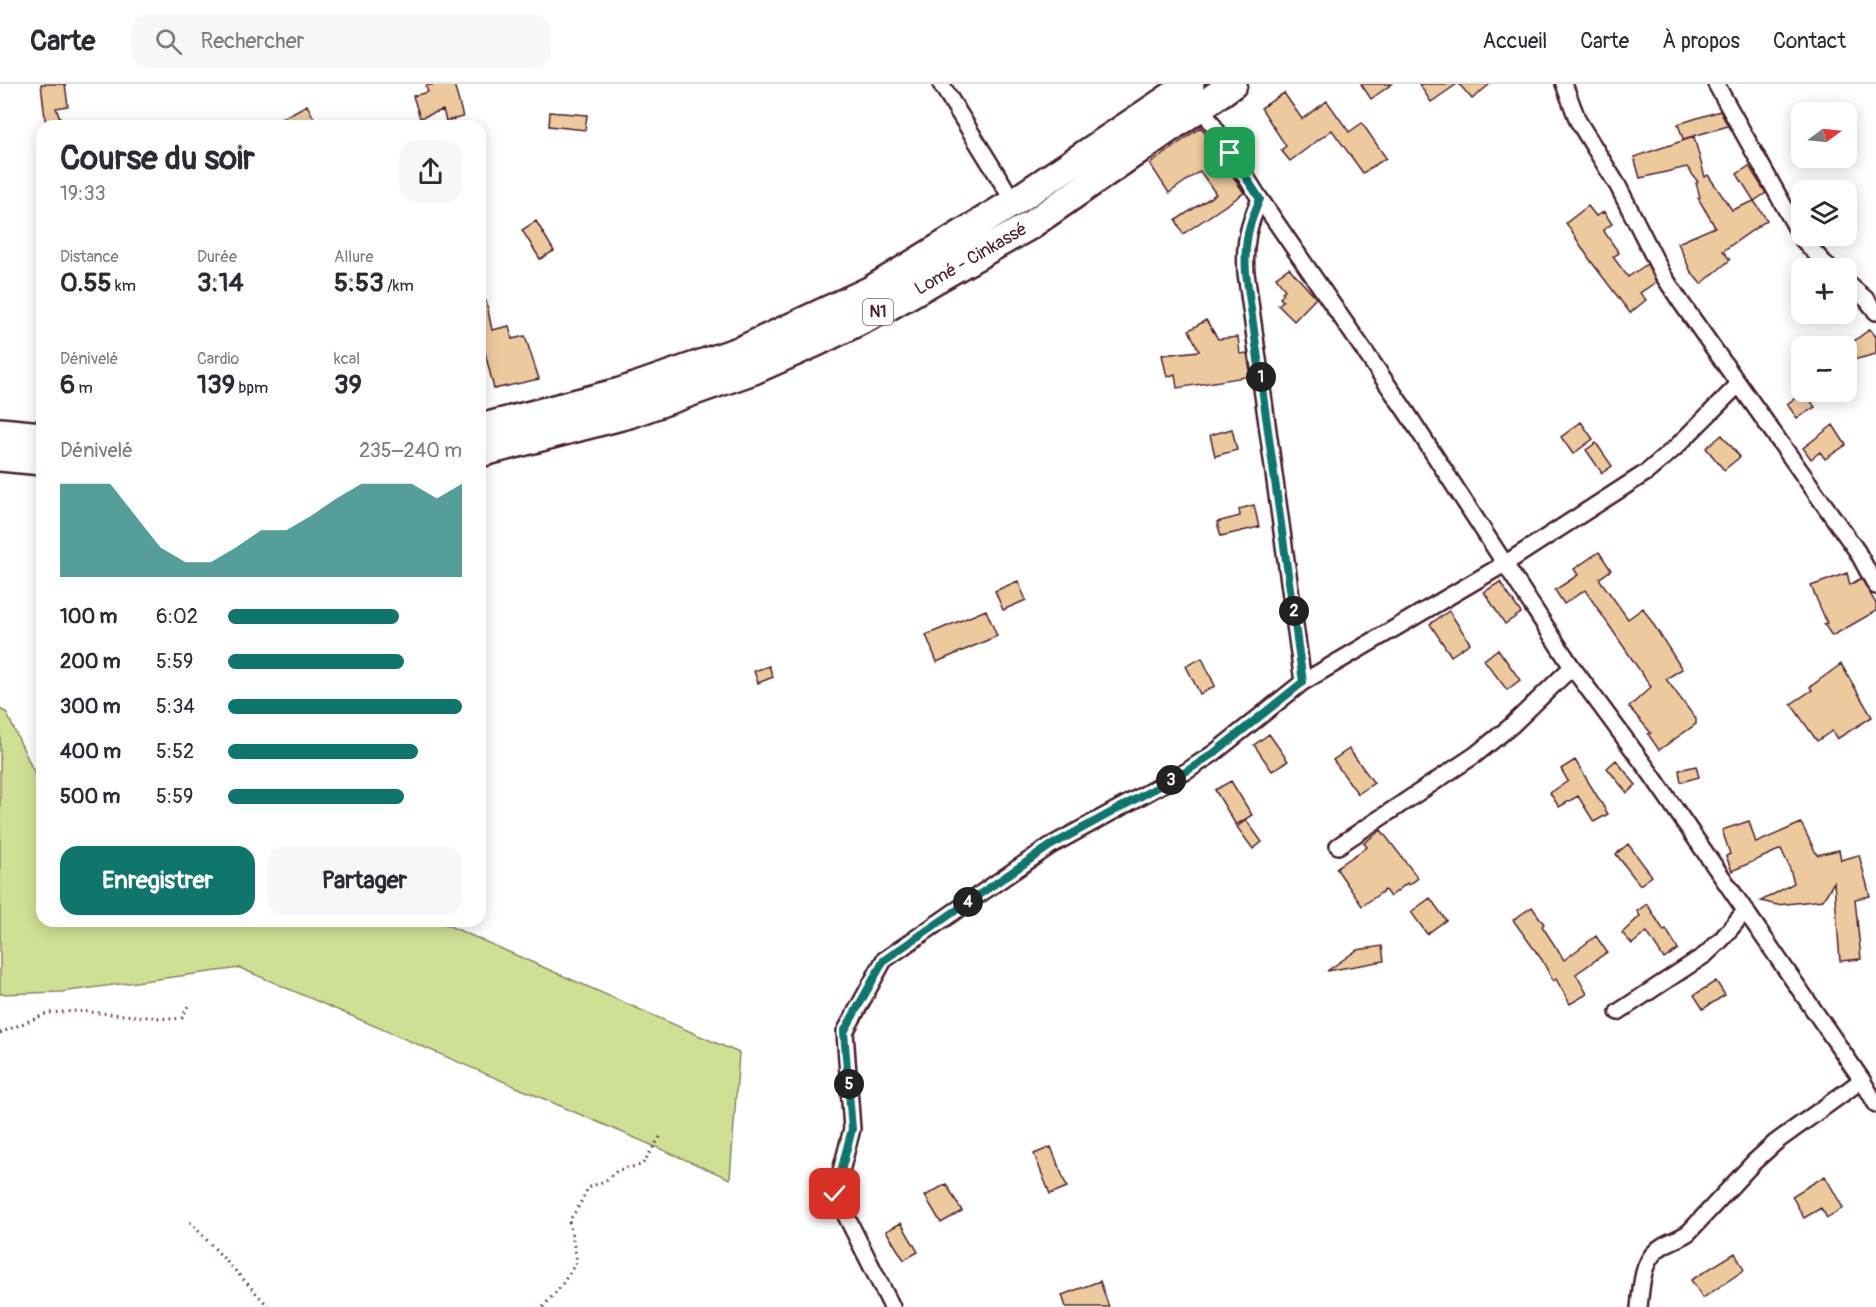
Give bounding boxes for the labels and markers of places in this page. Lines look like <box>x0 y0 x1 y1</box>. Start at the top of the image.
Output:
pin <box>1204 127 1255 178</box>
pin: 1 <box>1246 362 1276 392</box>
pin: 2 <box>1279 596 1309 626</box>
pin: 3 <box>1156 765 1186 795</box>
pin: 4 <box>953 887 983 917</box>
pin: 5 <box>834 1069 864 1099</box>
pin <box>809 1168 860 1219</box>

